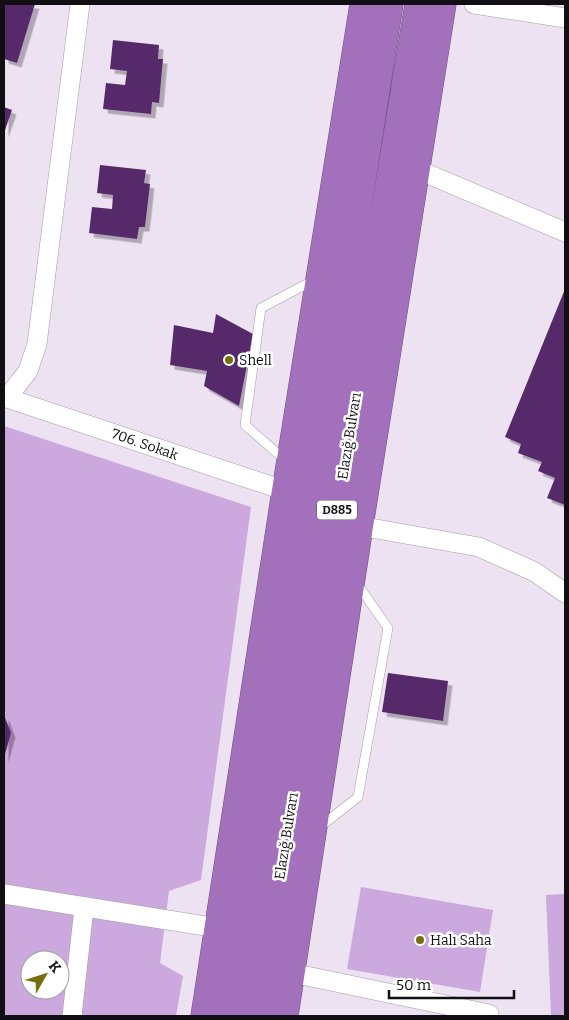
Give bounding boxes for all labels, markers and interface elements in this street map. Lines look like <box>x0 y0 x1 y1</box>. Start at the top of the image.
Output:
place label: Shell <box>239 352 272 369</box>
marker: Shell <box>223 354 235 366</box>
street label: Elazığ Bulvarı <box>334 391 365 481</box>
street label: 706. Sokak <box>109 425 180 464</box>
road number: D885 <box>317 500 357 520</box>
street label: Elazığ Bulvarı <box>271 791 302 881</box>
place label: Halı Saha <box>430 932 492 949</box>
marker: Halı Saha <box>414 934 426 946</box>
north arrow <box>20 950 70 1000</box>
text: K <box>45 958 64 976</box>
scale bar <box>389 968 514 1000</box>
text: 50 m <box>396 976 432 994</box>

